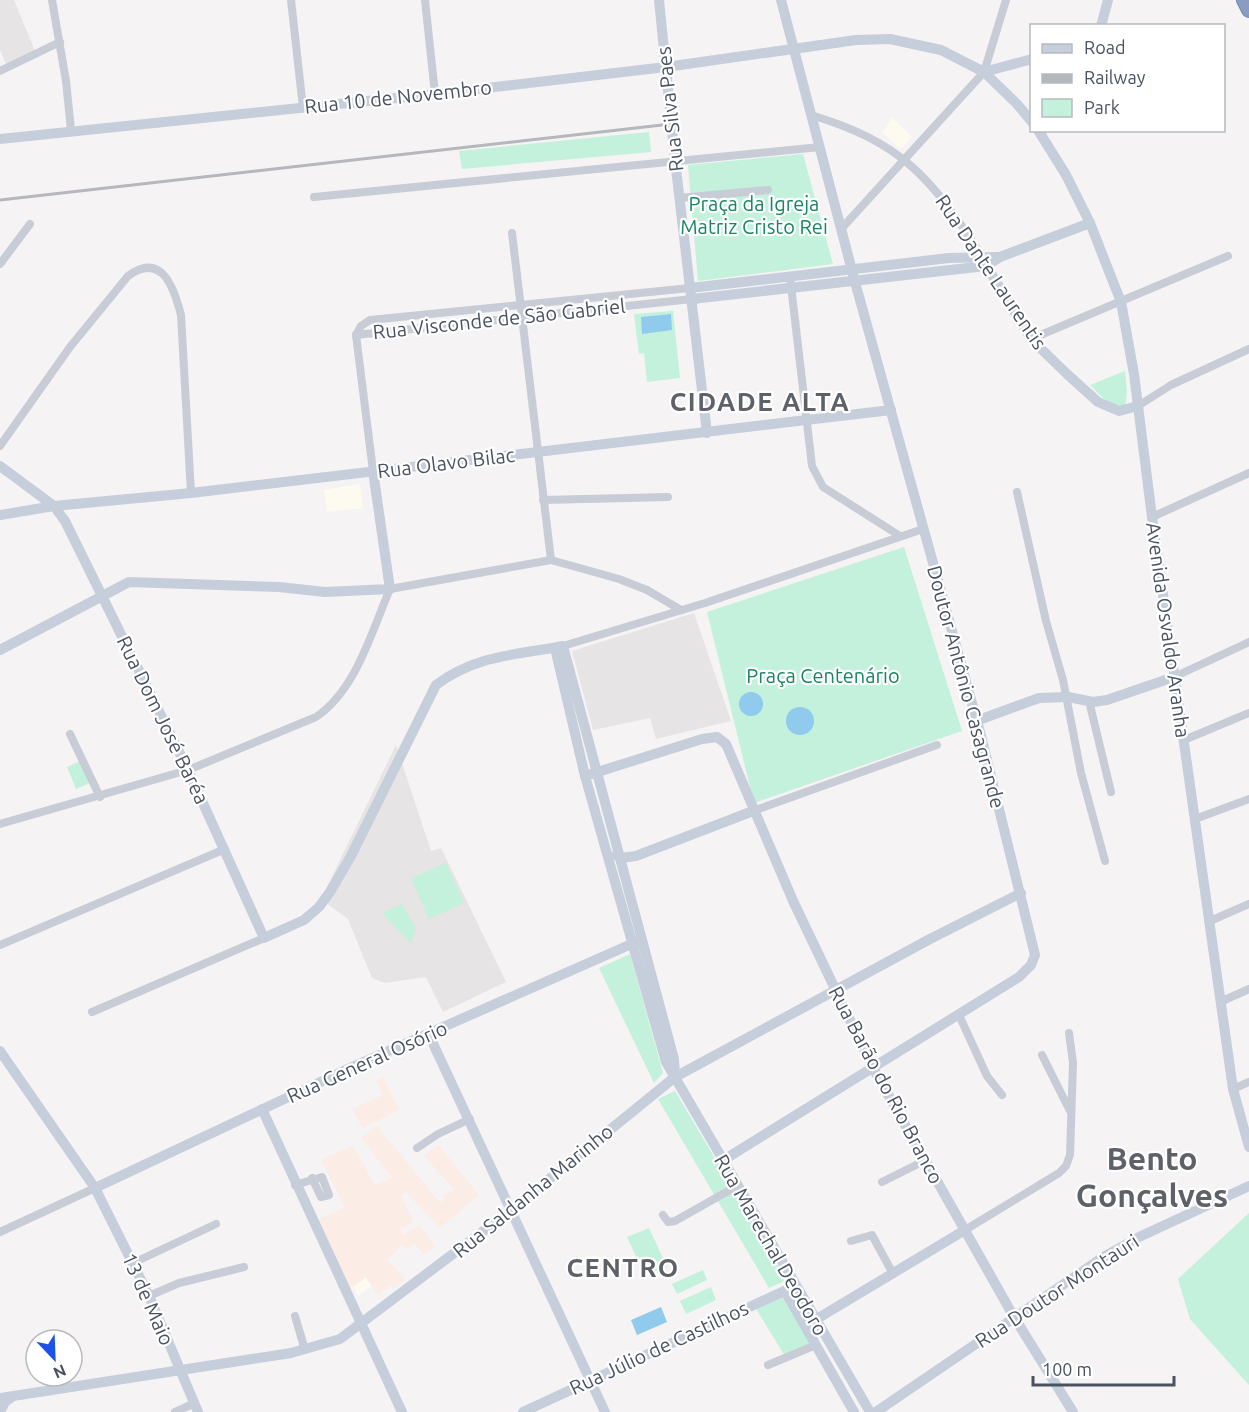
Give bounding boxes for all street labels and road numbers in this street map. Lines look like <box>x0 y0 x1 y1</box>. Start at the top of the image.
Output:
street label: Rua Silva Paes <box>651 45 688 173</box>
street label: Rua 10 de Novembro <box>303 75 493 118</box>
street label: Rua Dante Laurentis <box>931 190 1052 353</box>
street label: Rua Visconde de São Gabriel <box>372 294 626 343</box>
street label: Rua Olavo Bilac <box>376 443 516 482</box>
street label: Avenida Osvaldo Aranha <box>1142 521 1195 739</box>
street label: Doutor Antônio Casagrande <box>923 563 1010 811</box>
street label: Rua Dom José Baréa <box>113 632 214 808</box>
street label: Rua Barão do Rio Branco <box>825 982 948 1187</box>
street label: Rua General Osório <box>283 1016 451 1107</box>
street label: Rua Saldanha Marinho <box>448 1119 617 1262</box>
street label: Rua Marechal Deodoro <box>710 1150 833 1339</box>
street label: Rua Doutor Montauri <box>971 1229 1143 1352</box>
street label: 13 de Maio <box>118 1249 179 1349</box>
street label: Rua Júlio de Castilhos <box>566 1296 752 1399</box>

